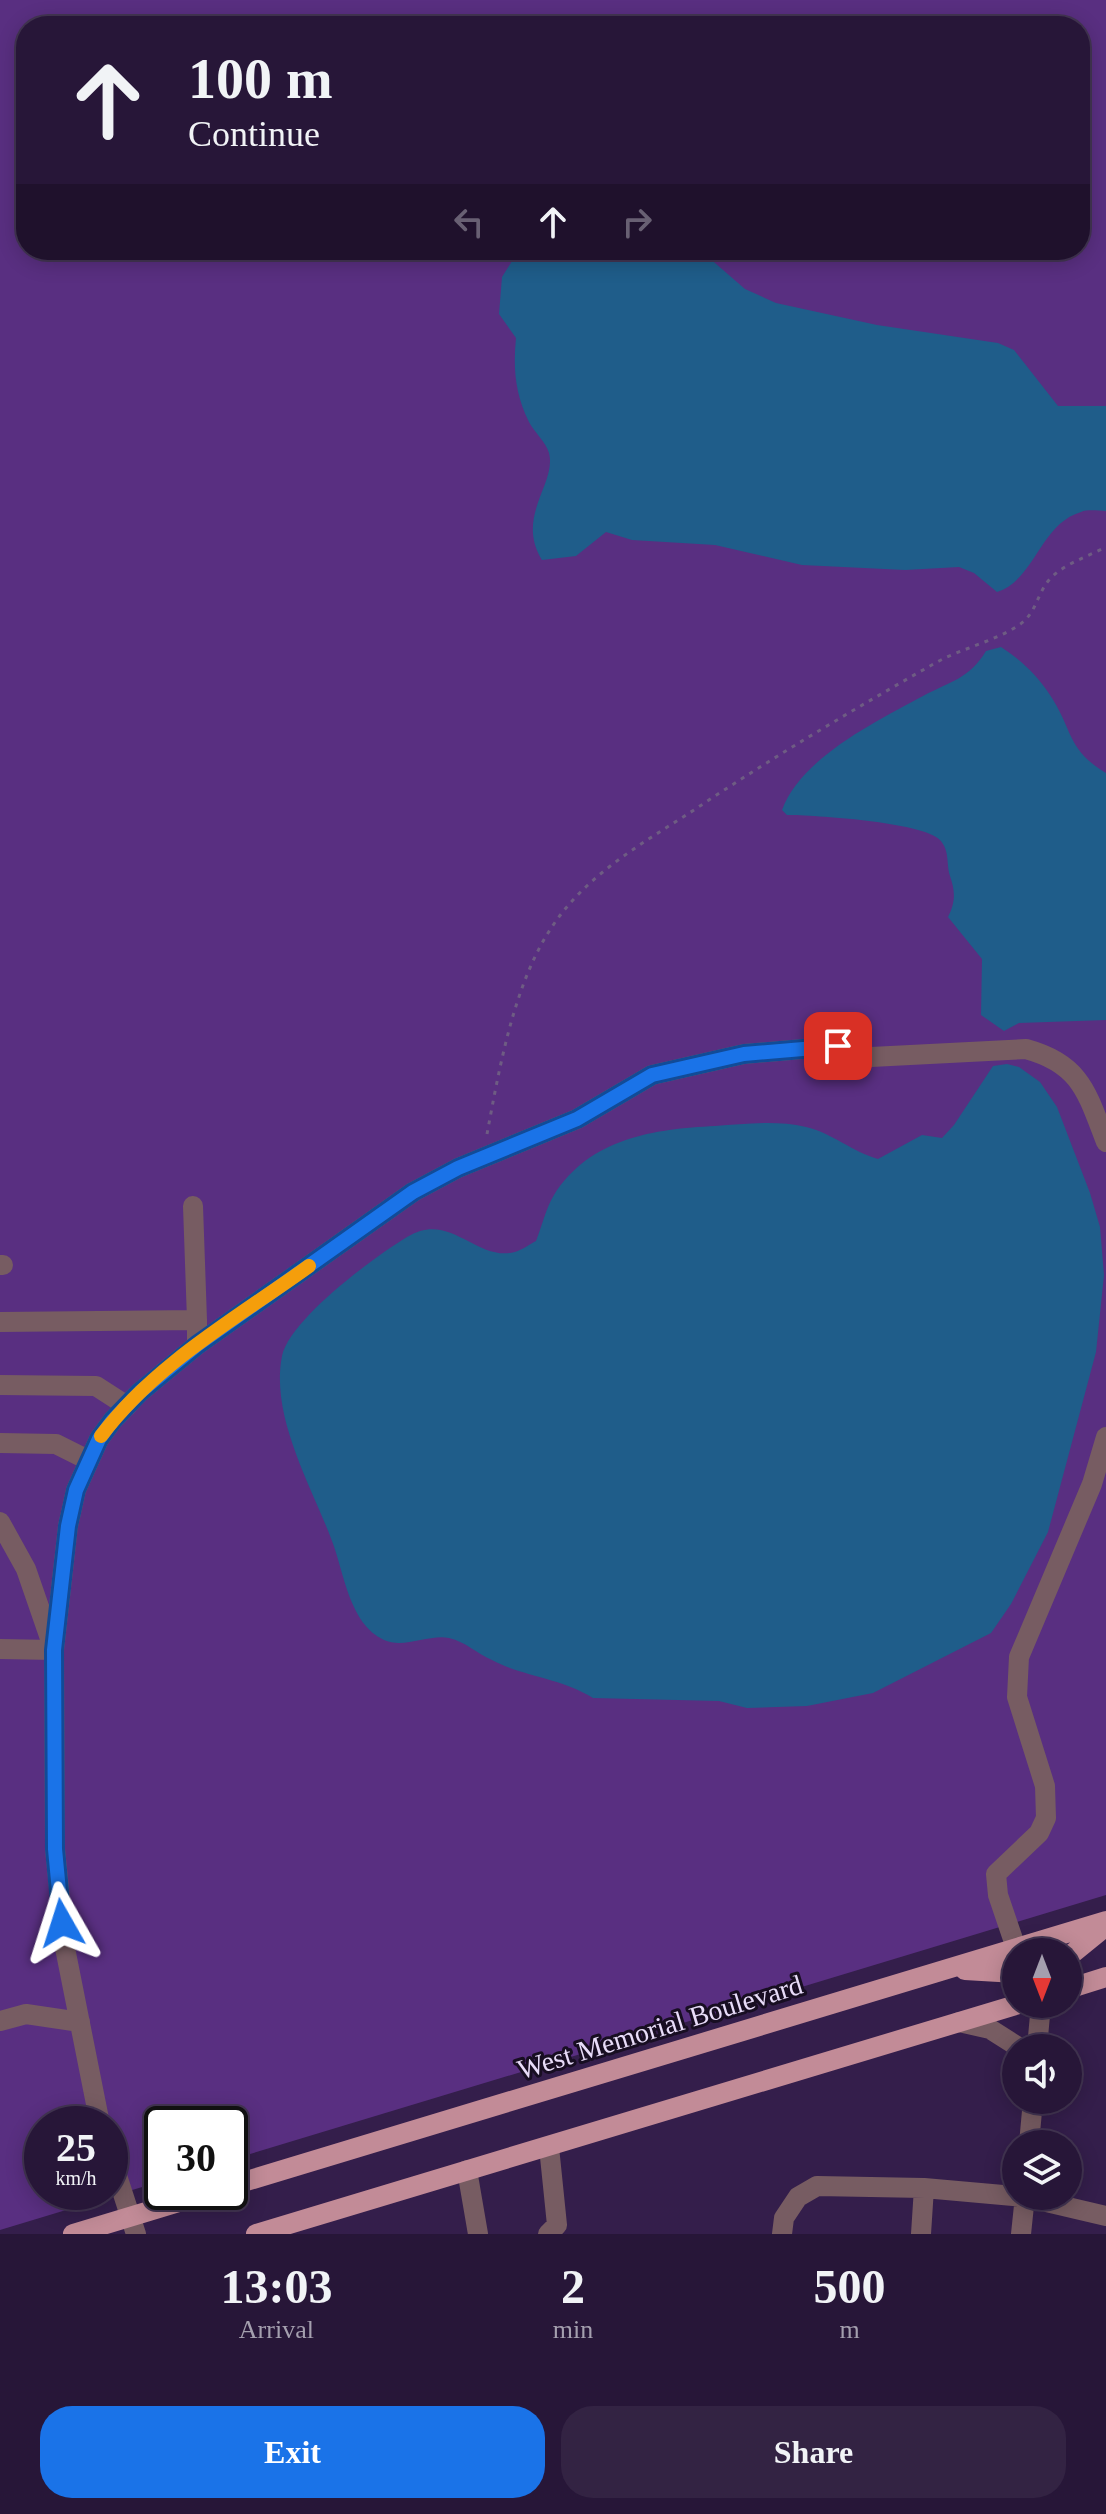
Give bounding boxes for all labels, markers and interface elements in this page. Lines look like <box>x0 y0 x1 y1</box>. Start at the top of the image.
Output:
icon: ahead <box>56 48 160 152</box>
text: 100 m <box>188 48 333 110</box>
text: Continue <box>188 114 320 154</box>
icon: left <box>447 200 491 244</box>
icon: ahead <box>531 200 575 244</box>
icon: right <box>615 200 659 244</box>
pin <box>804 1012 872 1080</box>
icon: arrive <box>816 1024 860 1068</box>
position arrow <box>20 1881 104 1965</box>
north arrow <box>1002 1938 1082 2018</box>
map controls <box>1002 1938 1082 2210</box>
street label: West Memorial Boulevard <box>514 1969 806 2085</box>
button: sound <box>1002 2034 1082 2114</box>
speed limit sign: 30 <box>144 2106 248 2210</box>
text: 25 <box>56 2125 96 2170</box>
button: layers <box>1002 2130 1082 2210</box>
text: km/h <box>55 2167 97 2189</box>
text: 13:03 <box>220 2260 332 2313</box>
text: 2 <box>561 2260 585 2313</box>
text: 500 <box>814 2260 886 2313</box>
text: Arrival <box>239 2315 314 2344</box>
text: min <box>553 2315 593 2344</box>
text: m <box>839 2315 860 2344</box>
button: Exit <box>40 2406 545 2498</box>
button: Share <box>561 2406 1066 2498</box>

